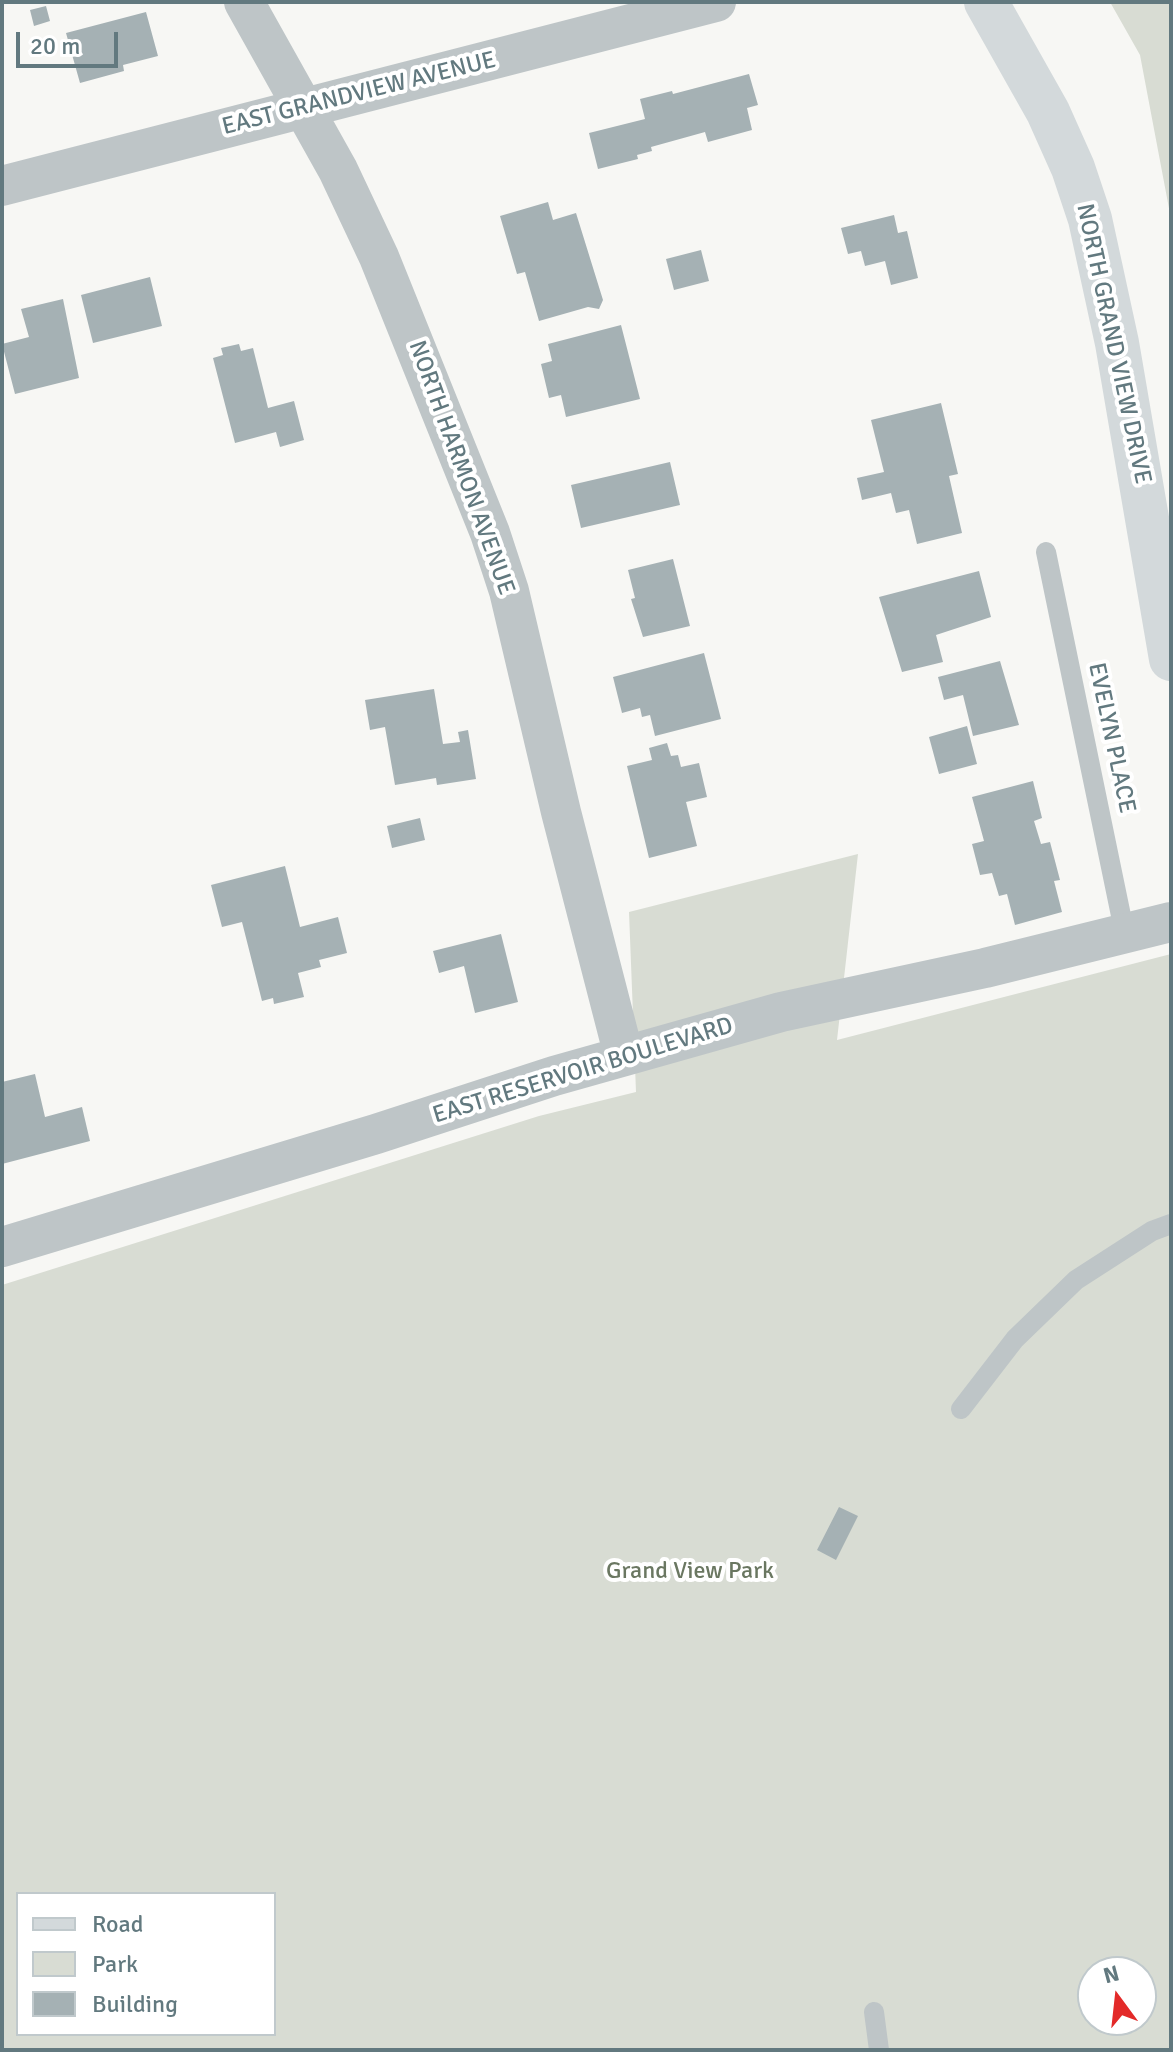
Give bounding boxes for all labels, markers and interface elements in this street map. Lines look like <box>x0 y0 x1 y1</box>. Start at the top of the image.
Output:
scale bar <box>20 16 122 66</box>
text: 20 m <box>30 31 80 61</box>
street label: EAST GRANDVIEW AVENUE <box>219 46 499 142</box>
street label: NORTH GRAND VIEW DRIVE <box>1069 201 1157 487</box>
street label: NORTH HARMON AVENUE <box>402 337 520 599</box>
street label: EVELYN PLACE <box>1081 660 1141 816</box>
street label: EAST RESERVOIR BOULEVARD <box>429 1012 737 1130</box>
park label: Grand View Park <box>606 1558 774 1586</box>
legend <box>16 1892 276 2036</box>
text: Road <box>92 1909 143 1939</box>
text: Park <box>92 1949 138 1979</box>
north arrow <box>1077 1956 1157 2036</box>
text: N <box>1100 1959 1122 1989</box>
text: Building <box>92 1989 178 2019</box>

